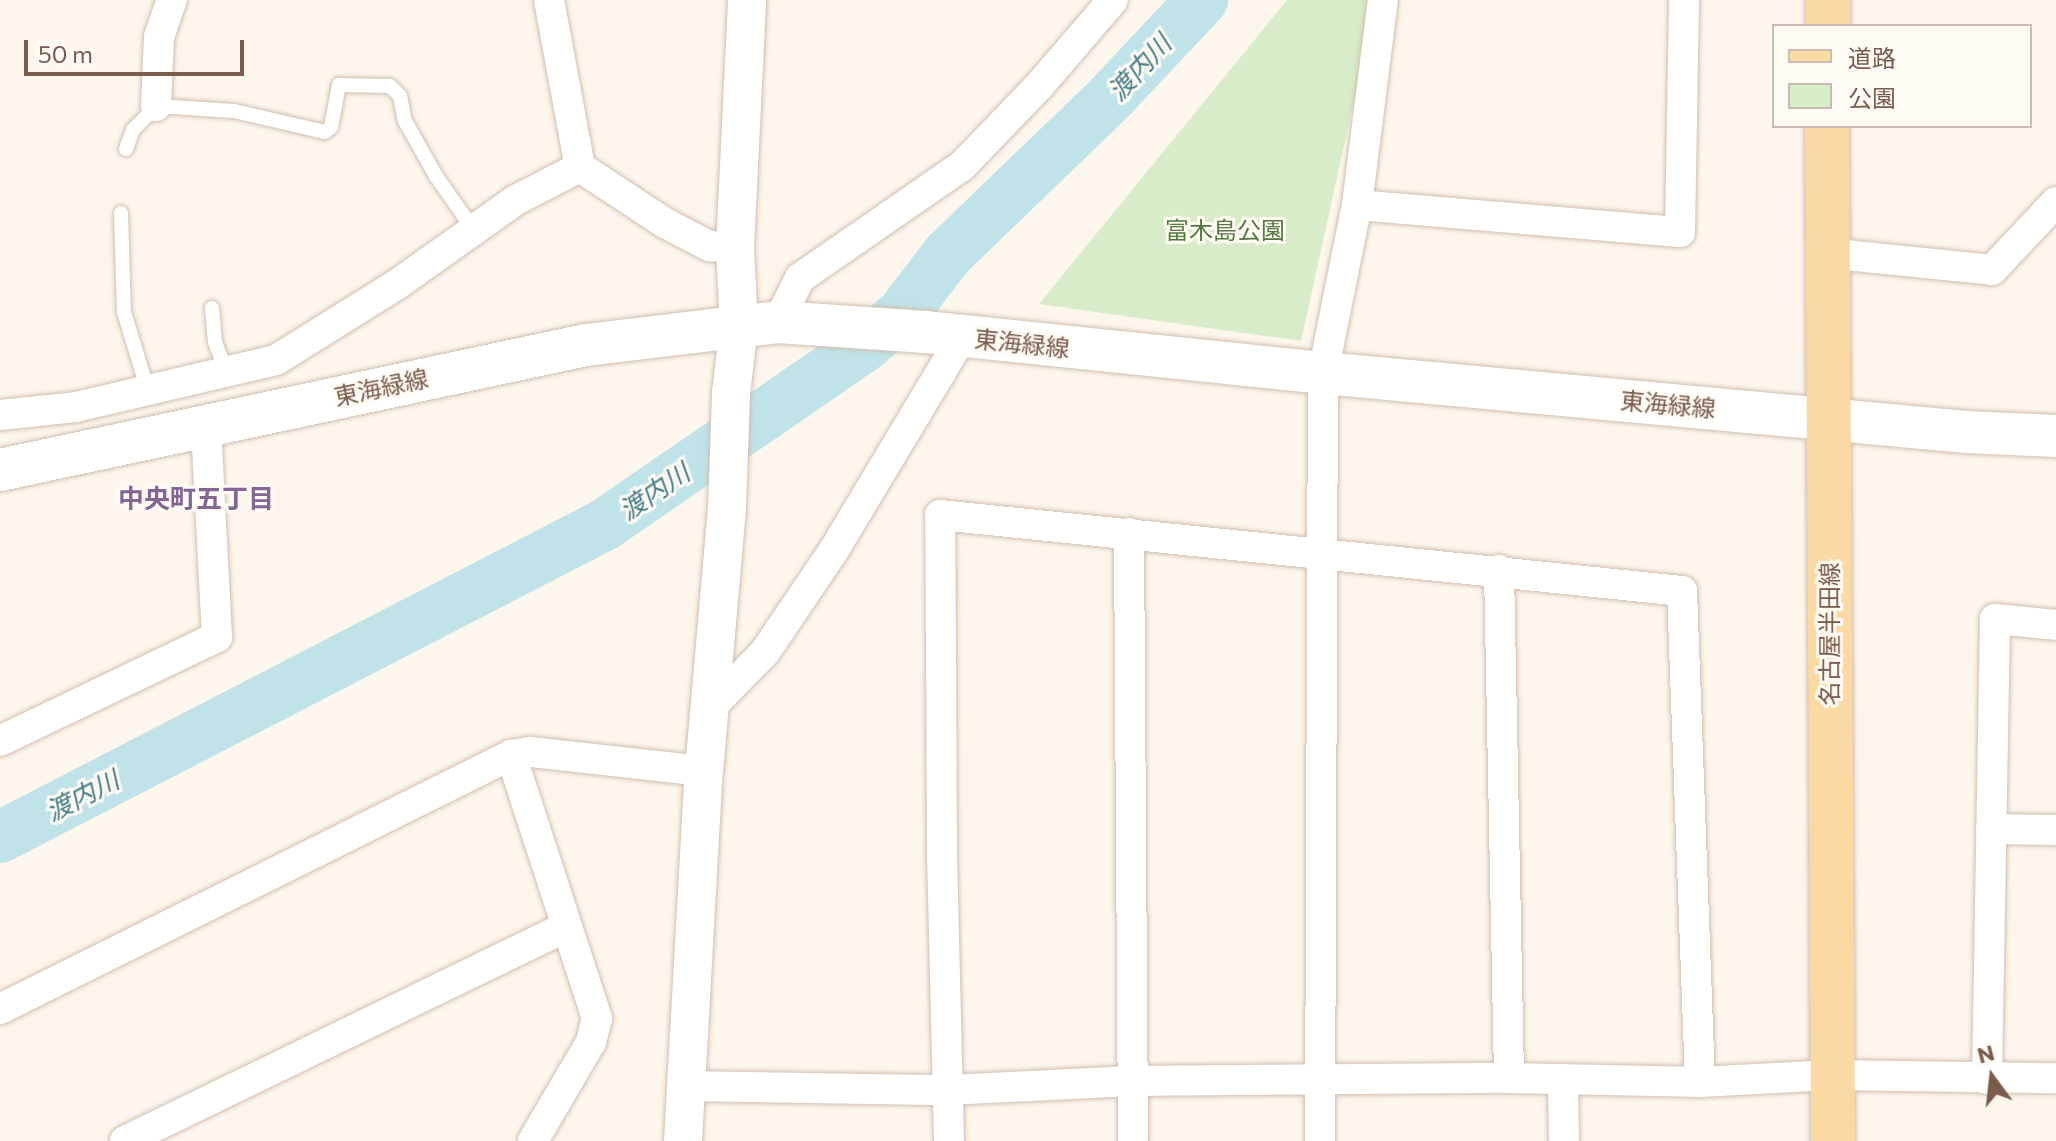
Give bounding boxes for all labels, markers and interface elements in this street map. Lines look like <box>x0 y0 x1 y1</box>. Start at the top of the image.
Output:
scale bar <box>28 24 248 74</box>
legend <box>1772 24 2032 128</box>
water label: 渡内川 <box>1101 28 1177 106</box>
text: 50 m <box>38 39 93 68</box>
text: 道路 <box>1848 43 1896 72</box>
text: 公園 <box>1848 83 1896 112</box>
park label: 富木島公園 <box>1165 216 1285 244</box>
street label: 東海緑線 <box>973 324 1071 362</box>
street label: 東海緑線 <box>331 363 431 411</box>
street label: 東海緑線 <box>1619 385 1717 423</box>
water label: 渡内川 <box>613 456 695 526</box>
district label: 中央町五丁目 <box>118 482 274 514</box>
street label: 名古屋半田線 <box>1815 562 1843 706</box>
water label: 渡内川 <box>40 763 124 827</box>
north arrow <box>1952 1037 2032 1117</box>
text: N <box>1974 1038 1997 1069</box>

